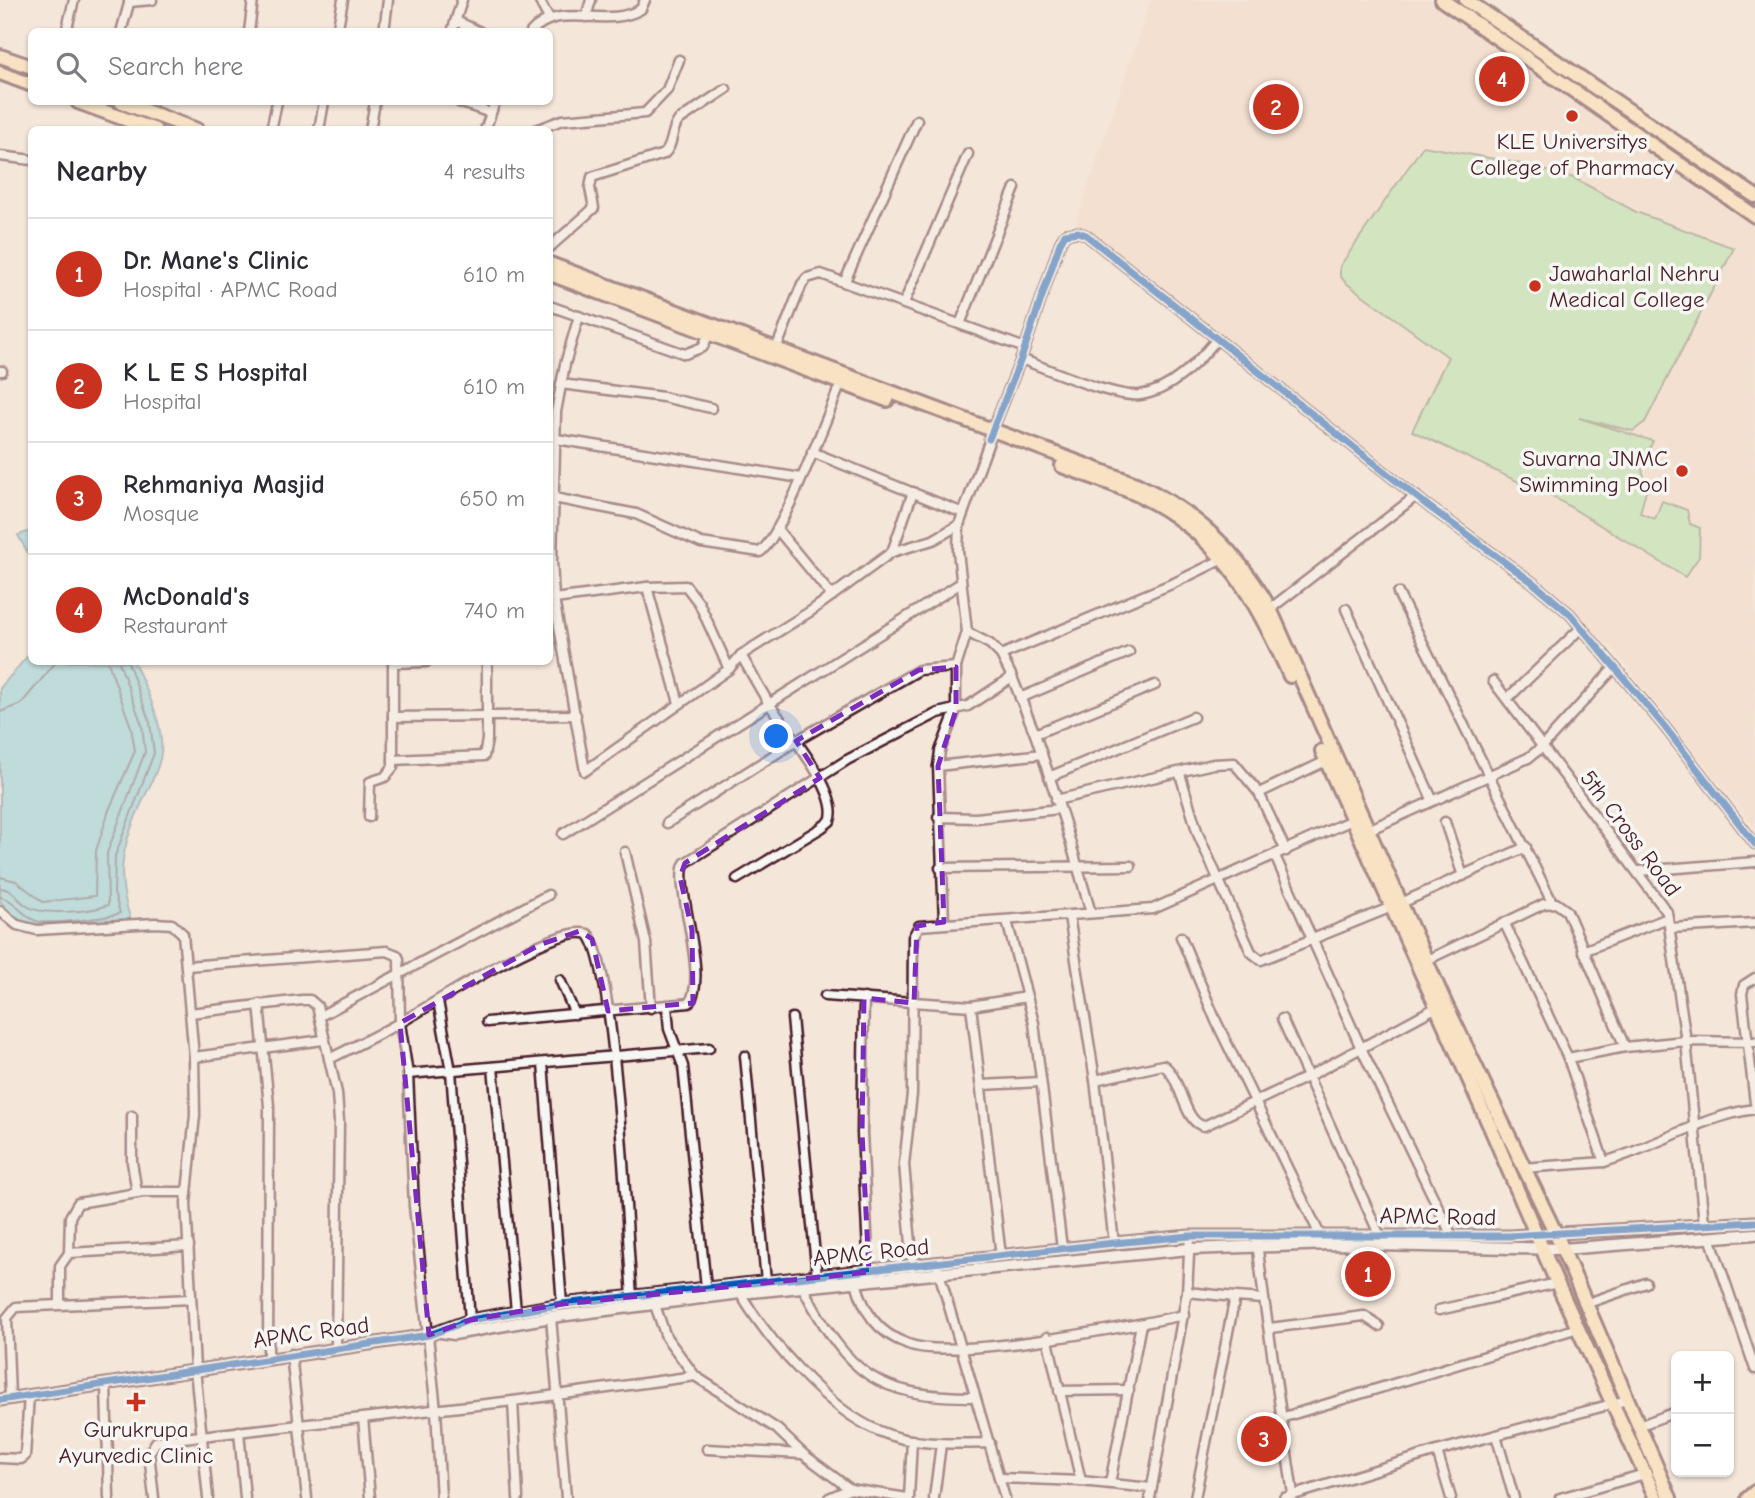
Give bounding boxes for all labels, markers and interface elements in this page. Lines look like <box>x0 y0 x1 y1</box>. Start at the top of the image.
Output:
search box <box>28 28 553 105</box>
icon: search <box>52 48 90 86</box>
text: Search here <box>108 52 243 82</box>
pin: 4 <box>1479 53 1525 105</box>
pin: 2 <box>1253 81 1299 133</box>
marker: KLE Universitys College of Pharmacy <box>1564 108 1580 124</box>
place label: KLE Universitys College of Pharmacy <box>1470 128 1675 181</box>
text: Nearby <box>56 154 147 189</box>
text: 4 results <box>443 158 525 185</box>
text: Dr. Mane's Clinic <box>123 246 308 276</box>
place label: Jawaharlal Nehru Medical College <box>1549 260 1719 313</box>
text: 1 <box>74 261 84 288</box>
text: 610 m <box>463 261 525 288</box>
text: Hospital · APMC Road <box>123 276 338 303</box>
marker: Jawaharlal Nehru Medical College <box>1527 278 1543 294</box>
text: K L E S Hospital <box>123 358 308 388</box>
text: 2 <box>73 373 85 400</box>
text: 610 m <box>463 373 525 400</box>
text: Hospital <box>123 388 201 415</box>
place label: Suvarna JNMC Swimming Pool <box>1519 445 1668 498</box>
marker: Suvarna JNMC Swimming Pool <box>1674 463 1690 479</box>
text: Rehmaniya Masjid <box>123 470 325 500</box>
text: 3 <box>73 485 85 512</box>
text: 650 m <box>459 485 525 512</box>
text: Mosque <box>123 500 199 527</box>
text: McDonald's <box>123 582 249 612</box>
text: 4 <box>74 597 84 624</box>
text: 740 m <box>464 597 525 624</box>
text: Restaurant <box>123 612 227 639</box>
your location <box>759 719 793 753</box>
street label: 5th Cross Road <box>1575 765 1687 901</box>
street label: APMC Road <box>1379 1202 1497 1231</box>
street label: APMC Road <box>812 1233 931 1272</box>
pin: 1 <box>1345 1248 1391 1300</box>
street label: APMC Road <box>251 1311 371 1354</box>
map controls <box>1671 1351 1734 1477</box>
button: + <box>1671 1351 1734 1414</box>
marker: Gurukrupa Ayurvedic Clinic <box>126 1392 146 1412</box>
pin: 3 <box>1241 1413 1287 1465</box>
button: − <box>1671 1414 1734 1477</box>
place label: Gurukrupa Ayurvedic Clinic <box>59 1416 213 1469</box>

